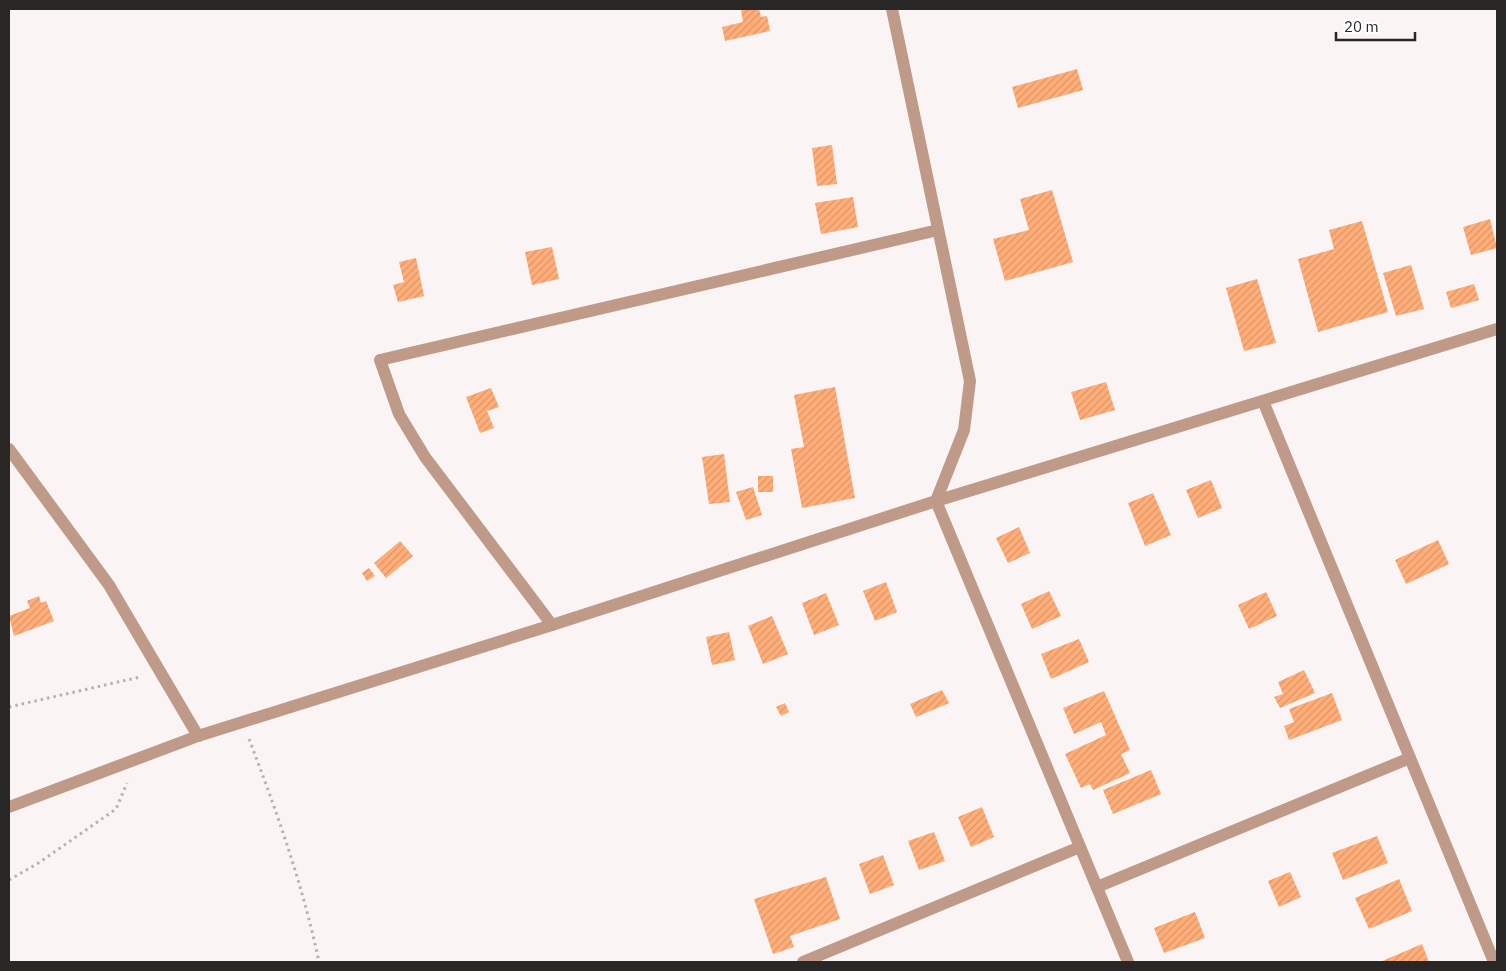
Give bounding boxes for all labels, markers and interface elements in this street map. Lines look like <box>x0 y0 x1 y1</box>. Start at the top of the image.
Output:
scale bar <box>1336 10 1415 42</box>
text: 20 m <box>1344 17 1379 36</box>

